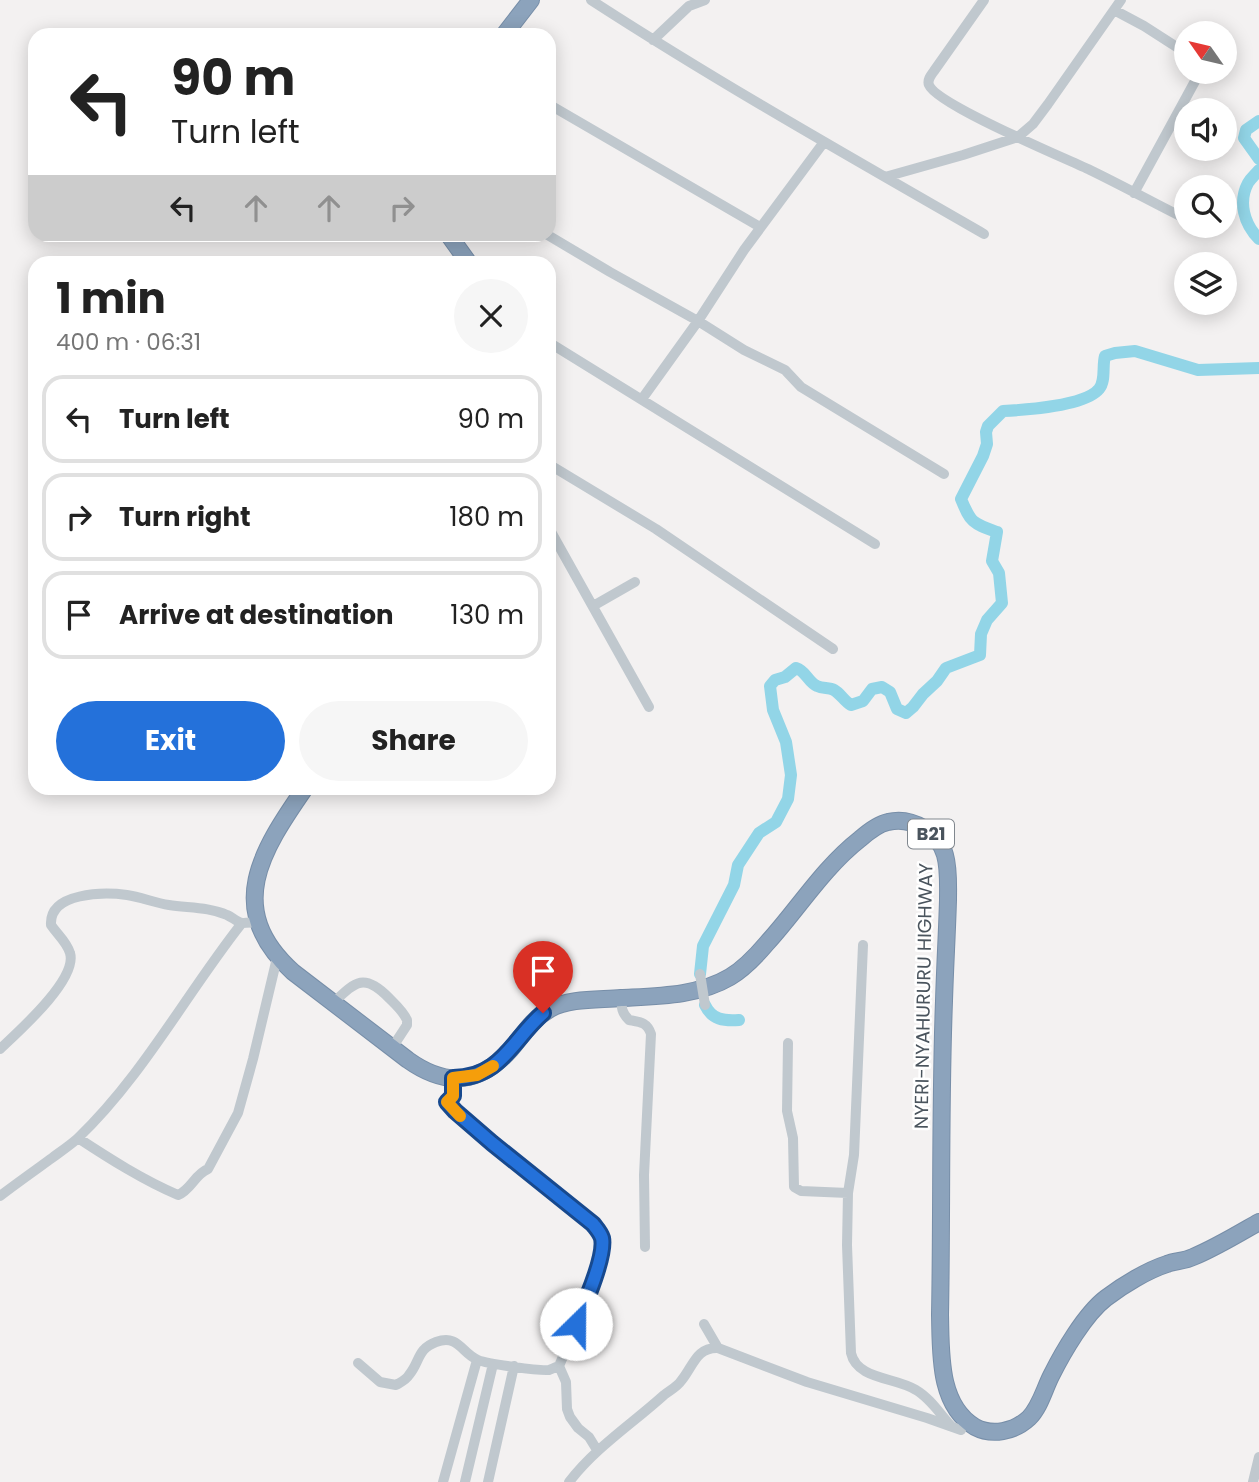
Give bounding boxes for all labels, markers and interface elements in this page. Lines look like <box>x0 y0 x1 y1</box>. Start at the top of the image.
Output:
north arrow <box>1174 21 1237 84</box>
map controls <box>1174 21 1237 315</box>
text: 90 m <box>171 44 295 112</box>
icon: left <box>56 56 147 147</box>
button: sound <box>1174 98 1237 161</box>
text: Turn left <box>171 109 300 154</box>
button: search <box>1174 175 1237 238</box>
icon: left <box>164 189 202 227</box>
icon: ahead <box>237 189 275 227</box>
icon: ahead <box>310 189 348 227</box>
icon: right <box>383 189 421 227</box>
button: layers <box>1174 252 1237 315</box>
text: 1 min <box>56 269 166 328</box>
button: close <box>454 279 528 353</box>
text: 400 m · 06:31 <box>56 326 201 358</box>
icon: left <box>60 400 98 438</box>
text: Turn left <box>119 401 230 437</box>
text: 90 m <box>458 401 524 437</box>
icon: right <box>60 498 98 536</box>
text: Turn right <box>119 499 251 535</box>
text: 180 m <box>449 499 524 535</box>
icon: arrive <box>60 596 98 634</box>
text: Arrive at destination <box>119 597 394 633</box>
text: 130 m <box>450 597 524 633</box>
button: Exit <box>56 701 285 781</box>
button: Share <box>299 701 528 781</box>
road number: B21 <box>908 820 954 848</box>
street label: NYERI-NYAHURURU HIGHWAY <box>908 863 939 1129</box>
pin <box>513 941 573 1013</box>
icon: arrive <box>524 952 562 990</box>
position arrow <box>539 1287 613 1361</box>

